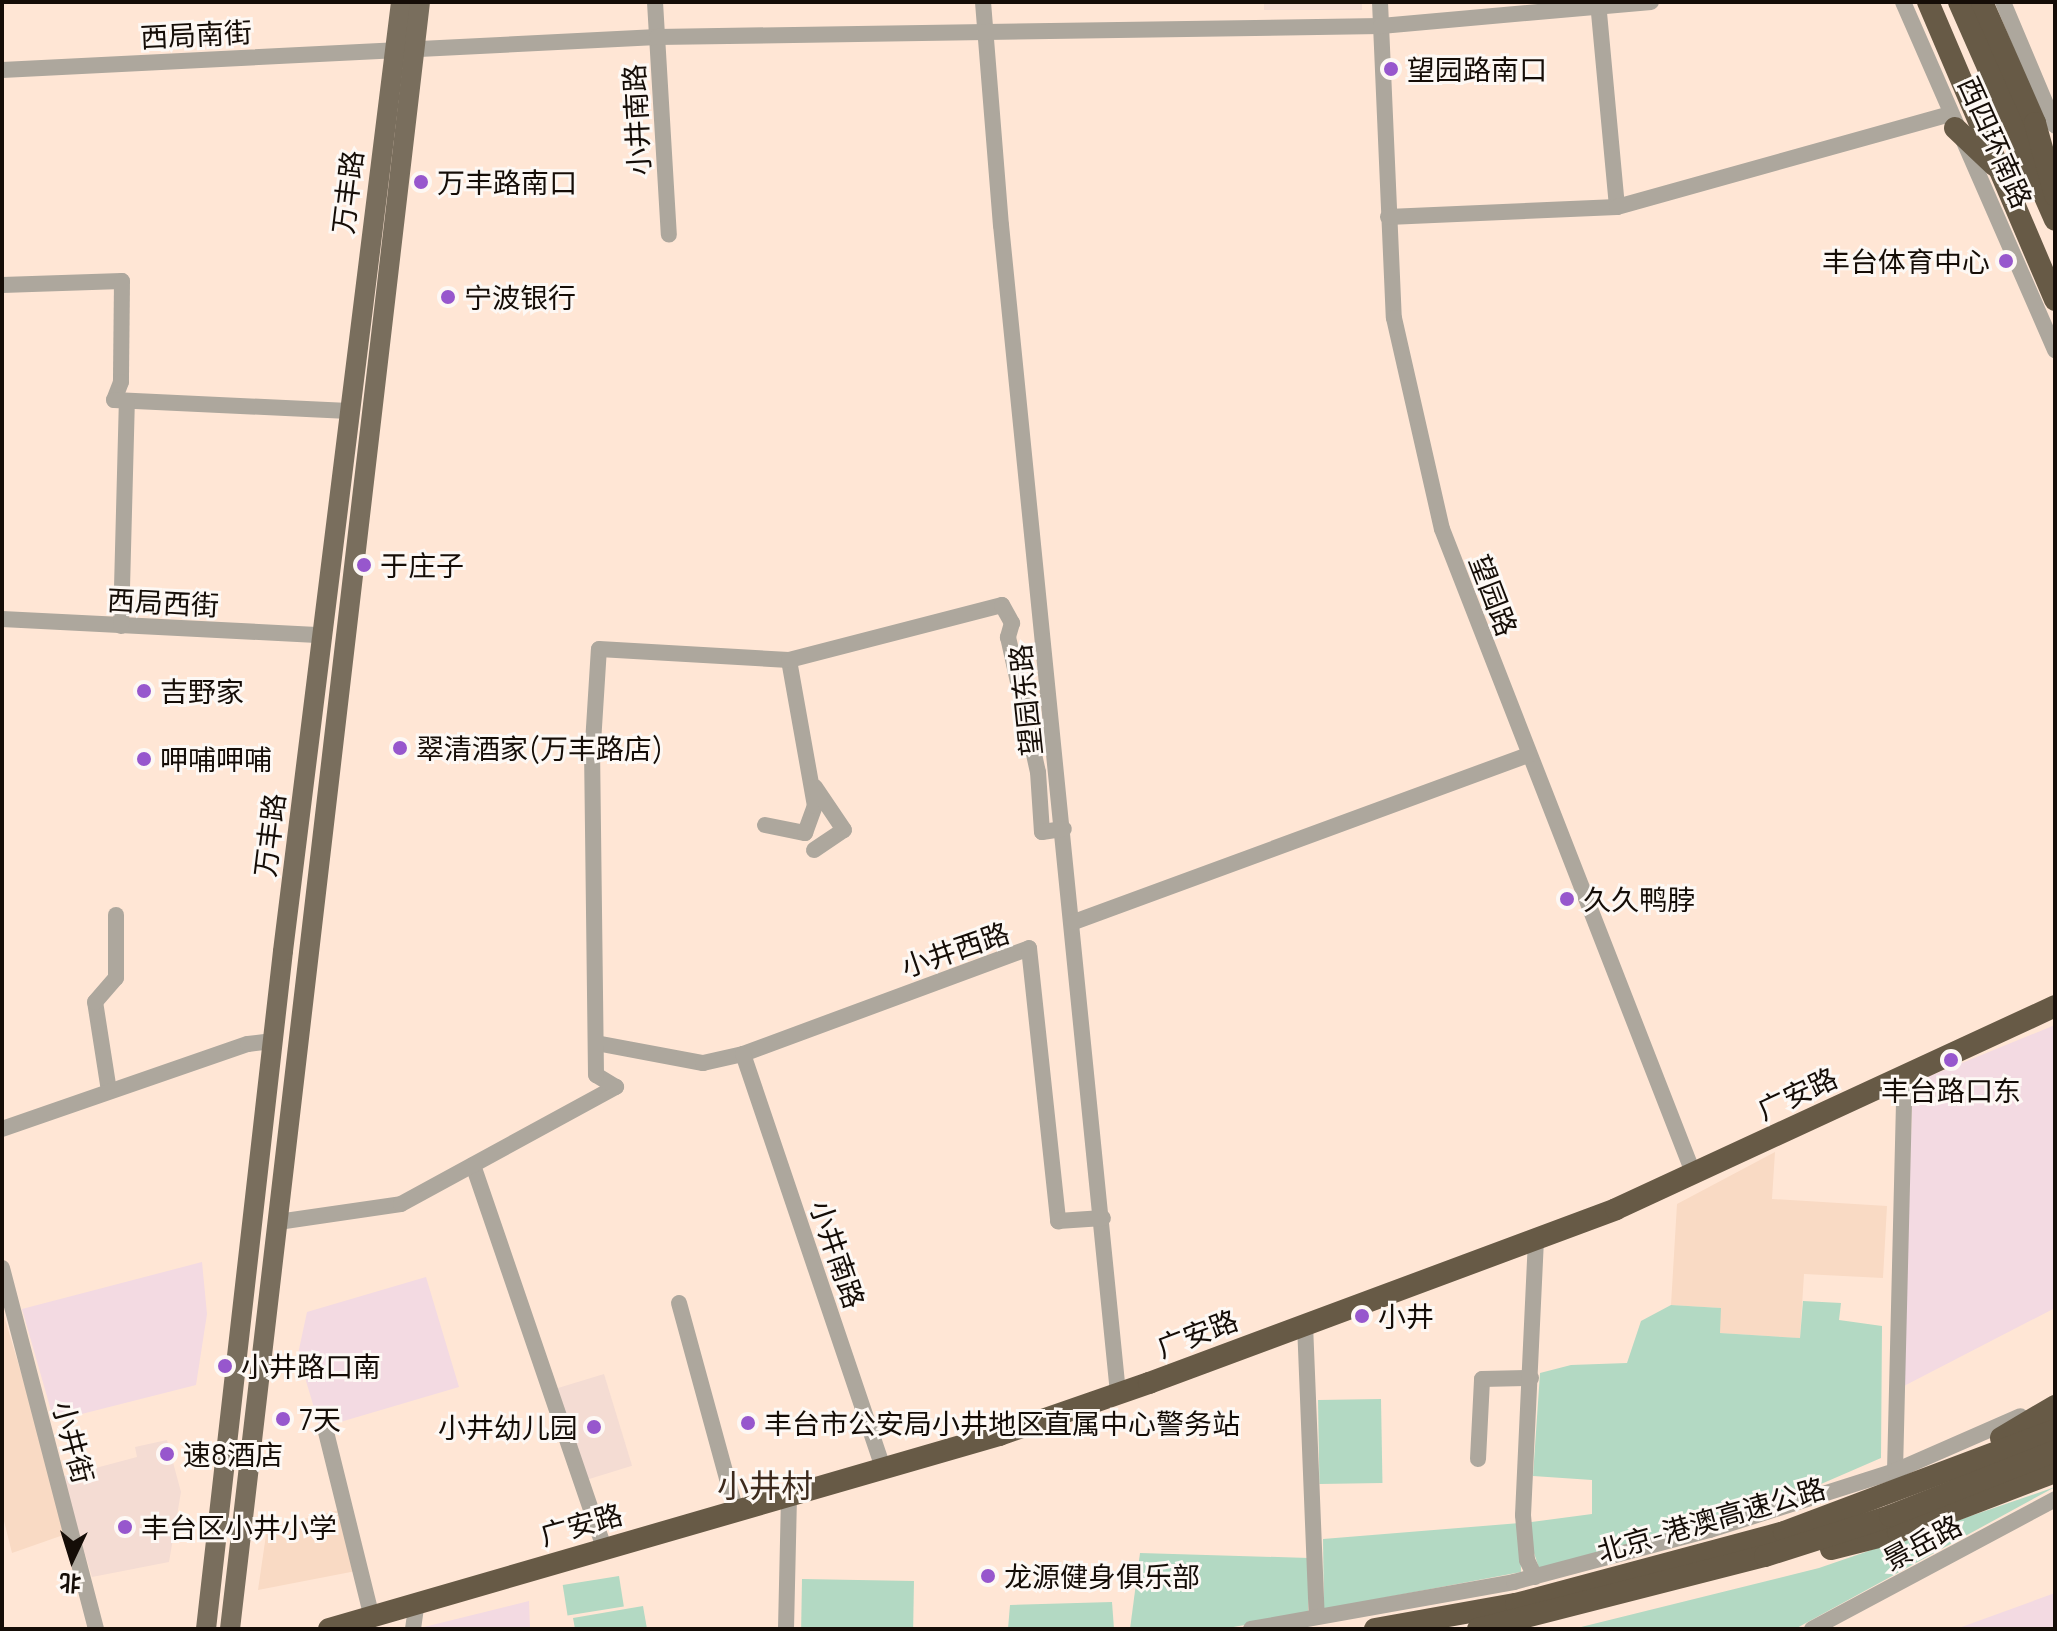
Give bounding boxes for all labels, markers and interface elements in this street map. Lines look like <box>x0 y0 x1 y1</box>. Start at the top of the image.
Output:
street label: 西局南街 <box>139 14 253 54</box>
place label: 望园路南口 <box>1407 52 1547 86</box>
marker: 望园路南口 <box>1382 60 1400 78</box>
street label: 小井南路 <box>616 63 656 177</box>
street label: 西四环南路 <box>1952 71 2040 213</box>
street label: 万丰路 <box>325 148 369 236</box>
place label: 万丰路南口 <box>437 165 577 199</box>
marker: 万丰路南口 <box>412 173 430 191</box>
place label: 丰台体育中心 <box>1822 244 1990 278</box>
marker: 丰台体育中心 <box>1997 252 2015 270</box>
place label: 宁波银行 <box>464 280 576 314</box>
marker: 宁波银行 <box>439 288 457 306</box>
place label: 于庄子 <box>380 548 464 582</box>
street label: 望园路 <box>1463 550 1525 640</box>
marker: 于庄子 <box>355 556 373 574</box>
street label: 西局西街 <box>106 582 220 622</box>
street label: 望园东路 <box>1002 643 1048 757</box>
place label: 吉野家 <box>160 674 244 708</box>
marker: 吉野家 <box>135 682 153 700</box>
place label: 翠清酒家(万丰路店) <box>416 731 664 765</box>
marker: 翠清酒家(万丰路店) <box>391 739 409 757</box>
place label: 呷哺呷哺 <box>160 742 272 776</box>
marker: 呷哺呷哺 <box>135 750 153 768</box>
street label: 万丰路 <box>247 791 291 879</box>
place label: 久久鸭脖 <box>1583 882 1695 916</box>
marker: 久久鸭脖 <box>1558 890 1576 908</box>
street label: 小井西路 <box>897 915 1013 983</box>
marker: 丰台路口东 <box>1942 1051 1960 1069</box>
street label: 广安路 <box>1752 1060 1842 1126</box>
place label: 丰台路口东 <box>1881 1073 2021 1107</box>
street label: 小井南路 <box>804 1196 872 1312</box>
place label: 小井 <box>1378 1299 1434 1333</box>
street label: 广安路 <box>1152 1302 1242 1364</box>
marker: 小井 <box>1353 1307 1371 1325</box>
place label: 小井路口南 <box>241 1349 381 1383</box>
marker: 小井路口南 <box>216 1357 234 1375</box>
street label: 小井街 <box>47 1397 101 1487</box>
place label: 7天 <box>299 1402 341 1436</box>
place label: 丰台市公安局小井地区直属中心警务站 <box>764 1406 1240 1440</box>
marker: 7天 <box>274 1410 292 1428</box>
place label: 小井幼儿园 <box>438 1410 578 1444</box>
marker: 丰台市公安局小井地区直属中心警务站 <box>739 1414 757 1432</box>
marker: 小井幼儿园 <box>585 1418 603 1436</box>
place label: 速8酒店 <box>183 1437 283 1471</box>
marker: 速8酒店 <box>158 1445 176 1463</box>
district label: 小井村 <box>717 1466 813 1504</box>
street label: 北京-港澳高速公路 <box>1593 1470 1829 1568</box>
street label: 广安路 <box>536 1496 626 1552</box>
street label: 景岳路 <box>1877 1507 1967 1577</box>
place label: 丰台区小井小学 <box>141 1510 337 1544</box>
marker: 丰台区小井小学 <box>116 1518 134 1536</box>
north arrow <box>32 1519 112 1599</box>
place label: 龙源健身俱乐部 <box>1004 1559 1200 1593</box>
text: 北 <box>58 1567 82 1599</box>
marker: 龙源健身俱乐部 <box>979 1567 997 1585</box>

